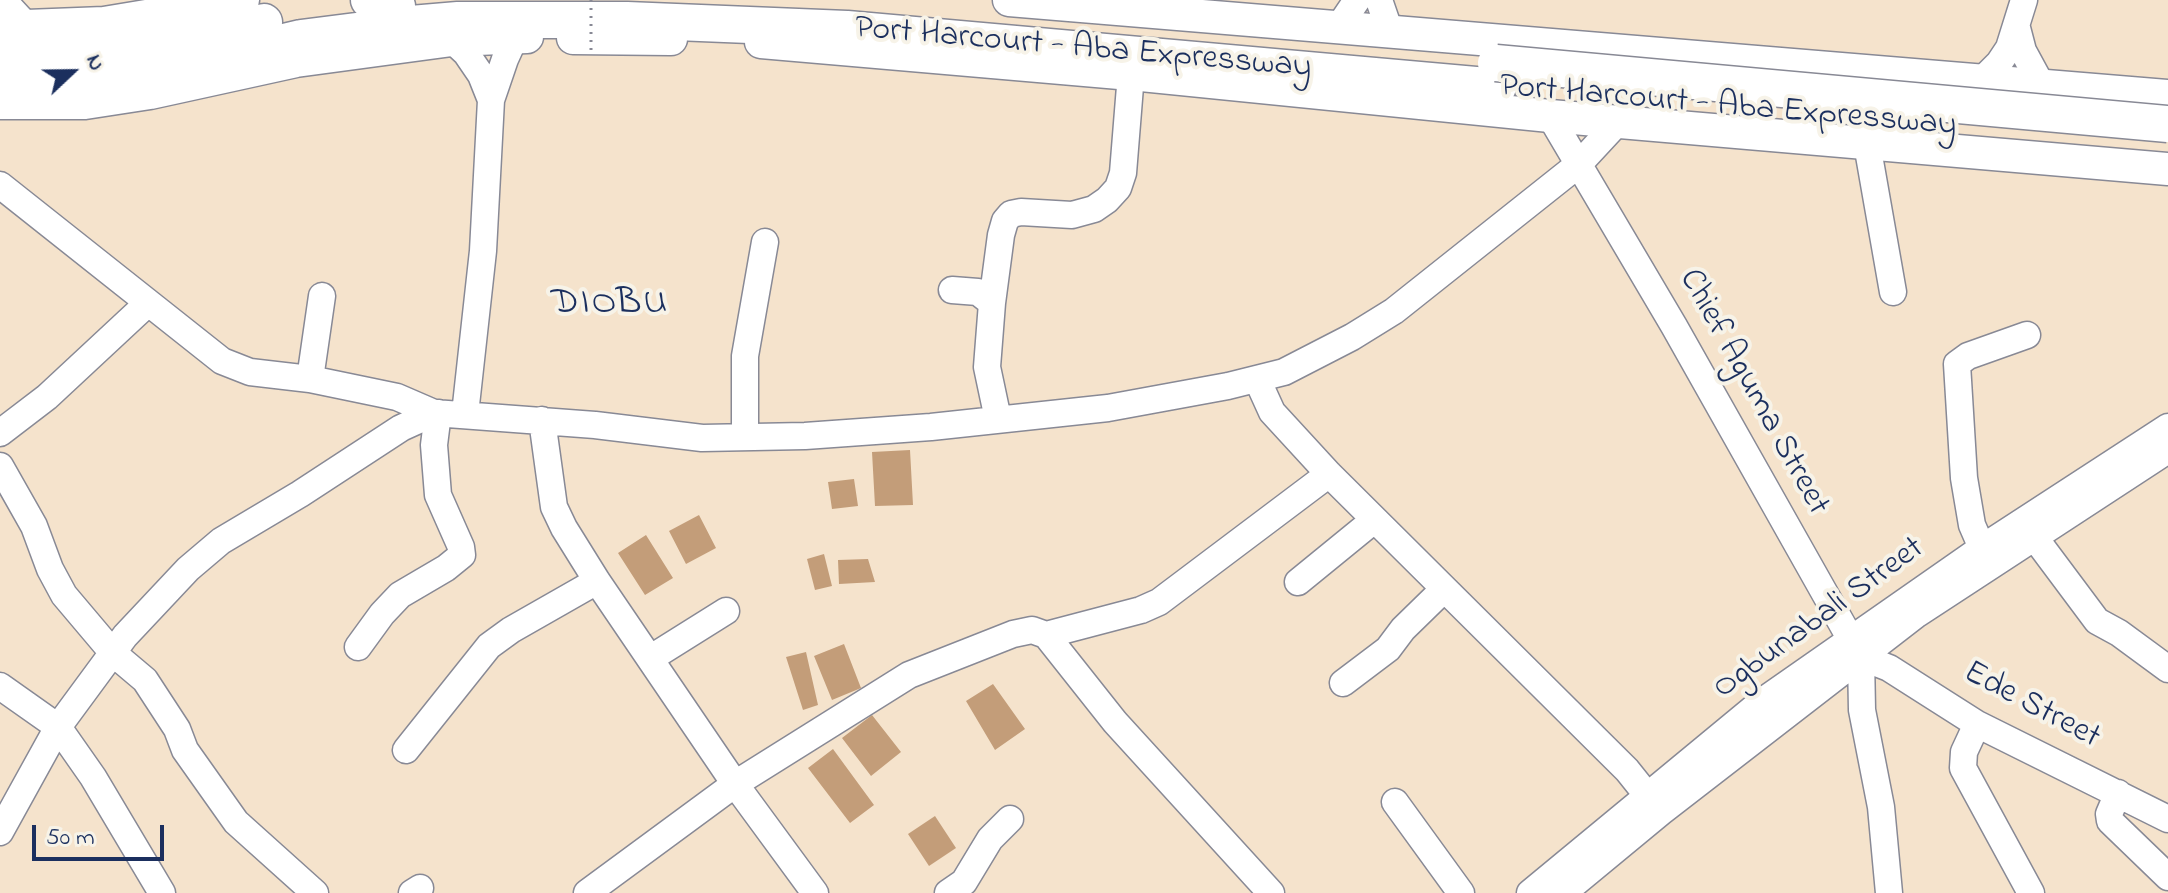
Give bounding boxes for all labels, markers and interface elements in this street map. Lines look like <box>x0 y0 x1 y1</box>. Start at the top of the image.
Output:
street label: Port Harcourt - Aba Expressway <box>853 10 1313 90</box>
north arrow <box>32 32 112 112</box>
text: N <box>77 50 112 76</box>
street label: Port Harcourt - Aba Expressway <box>1498 68 1958 148</box>
street label: Chief Aguma Street <box>1668 263 1836 523</box>
district label: DIOBU <box>551 283 669 329</box>
street label: Ogbunabali Street <box>1706 530 1934 710</box>
street label: Ede Street <box>1956 654 2106 760</box>
scale bar <box>36 809 168 859</box>
text: 50 m <box>46 821 95 856</box>

